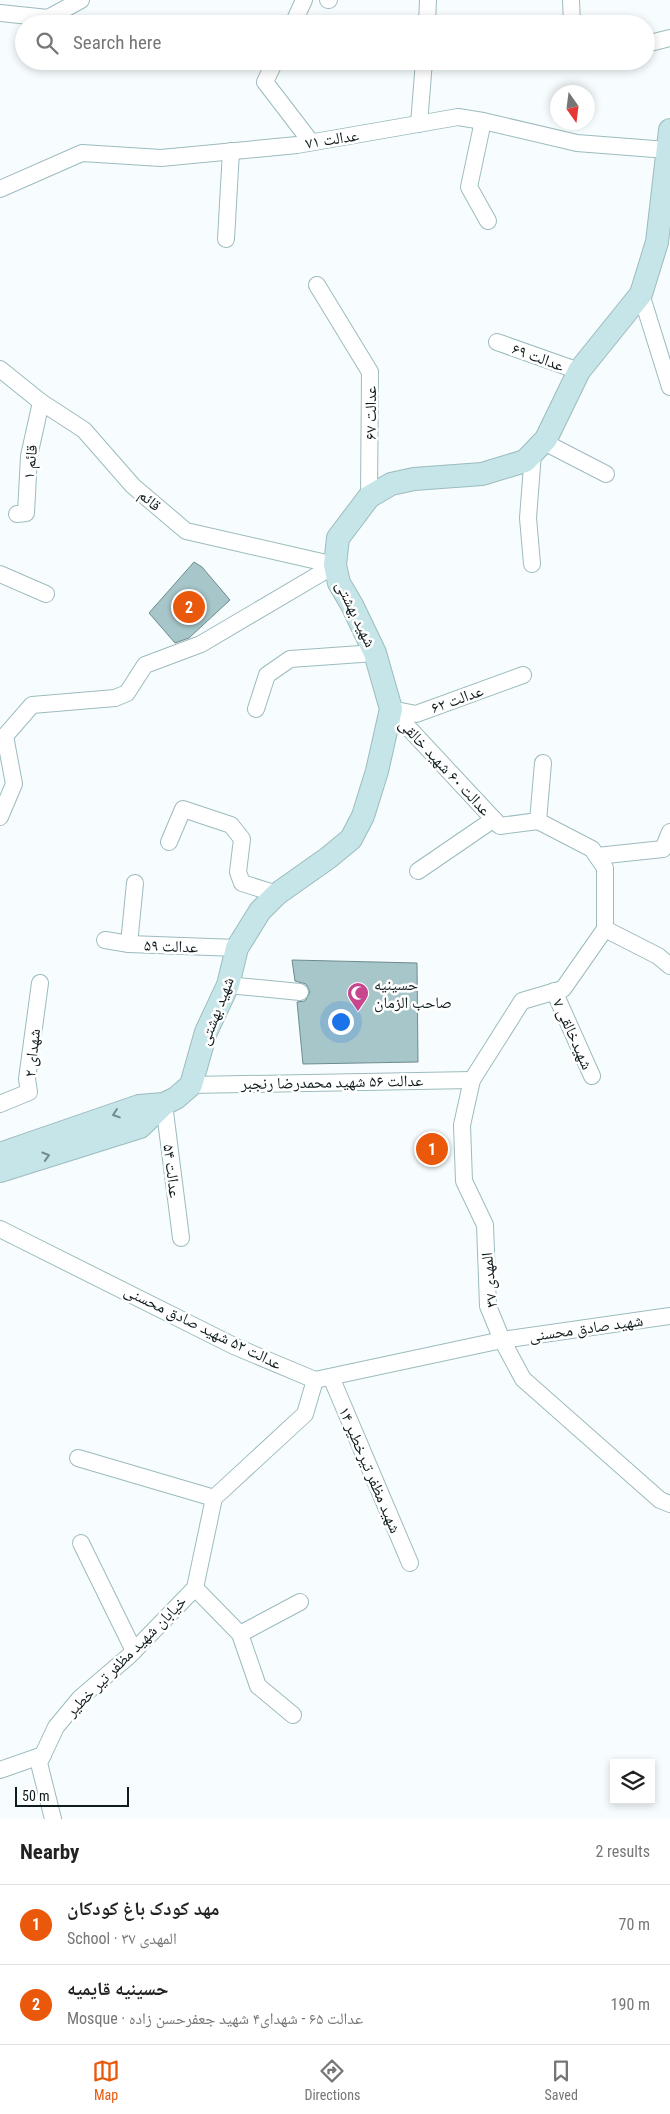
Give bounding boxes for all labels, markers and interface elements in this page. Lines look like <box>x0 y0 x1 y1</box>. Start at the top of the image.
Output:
search box <box>15 15 655 70</box>
icon: search <box>33 29 61 57</box>
text: Search here <box>73 31 161 54</box>
north arrow <box>550 85 595 130</box>
street label: عدالت ۷۱ <box>304 125 360 153</box>
street label: عدالت ۶۹ <box>509 339 567 375</box>
street label: عدالت ۶۷ <box>361 386 380 440</box>
street label: قائم ۱ <box>19 444 42 480</box>
street label: قائم <box>134 485 165 516</box>
street label: شهید بهشتی <box>331 578 380 651</box>
pin: 2 <box>173 588 205 626</box>
street label: عدالت ۶۲ <box>428 681 486 717</box>
street label: عدالت ۶۰ شهید خالقی <box>394 714 495 820</box>
street label: عدالت ۵۹ <box>144 936 198 956</box>
street label: شهید بهشتی <box>194 974 239 1048</box>
place label: حسینیه صاحب الزمان <box>374 975 452 1013</box>
mosque icon: حسینیه صاحب الزمان <box>346 981 370 1012</box>
street label: شهیدخالقی ۷ <box>548 996 597 1073</box>
your location <box>328 1009 354 1035</box>
street label: شهدای ۲ <box>20 1028 45 1078</box>
street label: عدالت ۵۶ شهید محمدرضا رنجبر <box>240 1071 423 1093</box>
one-way arrow <box>113 1108 121 1118</box>
pin: 1 <box>416 1130 448 1168</box>
street label: عدالت ۵۴ <box>159 1143 185 1199</box>
one-way arrow <box>42 1152 50 1162</box>
street label: المهدی ۳۷ <box>477 1251 502 1308</box>
street label: عدالت ۵۲ شهید صادق محسنی <box>121 1281 285 1374</box>
street label: شهید صادق محسنی <box>528 1311 644 1346</box>
street label: شهید مظفر تیرخطیر ۱۴ <box>335 1404 405 1536</box>
street label: خیابان شهید مظفر تیر خطیر <box>61 1592 191 1722</box>
map controls <box>610 1759 655 1804</box>
button: layers <box>610 1759 655 1804</box>
scale bar <box>15 1784 129 1807</box>
text: 50 m <box>22 1788 50 1804</box>
text: Nearby <box>20 1840 79 1864</box>
text: 2 results <box>595 1842 650 1861</box>
text: مهد کودک باغ کودکان <box>67 1897 219 1920</box>
text: 1 <box>32 1915 40 1934</box>
text: 70 m <box>618 1915 650 1934</box>
text: School · المهدی ۳۷ <box>67 1929 177 1948</box>
text: حسینیه قایمیه <box>67 1977 169 2000</box>
text: 2 <box>32 1995 40 2014</box>
text: 190 m <box>611 1995 650 2014</box>
text: Mosque · عدالت ۶۵ - شهدای۴ شهید جعفرحسن زاده <box>67 2009 363 2028</box>
tab: Map <box>92 2057 120 2103</box>
tab: Directions <box>304 2057 360 2103</box>
tab: Saved <box>545 2057 578 2103</box>

